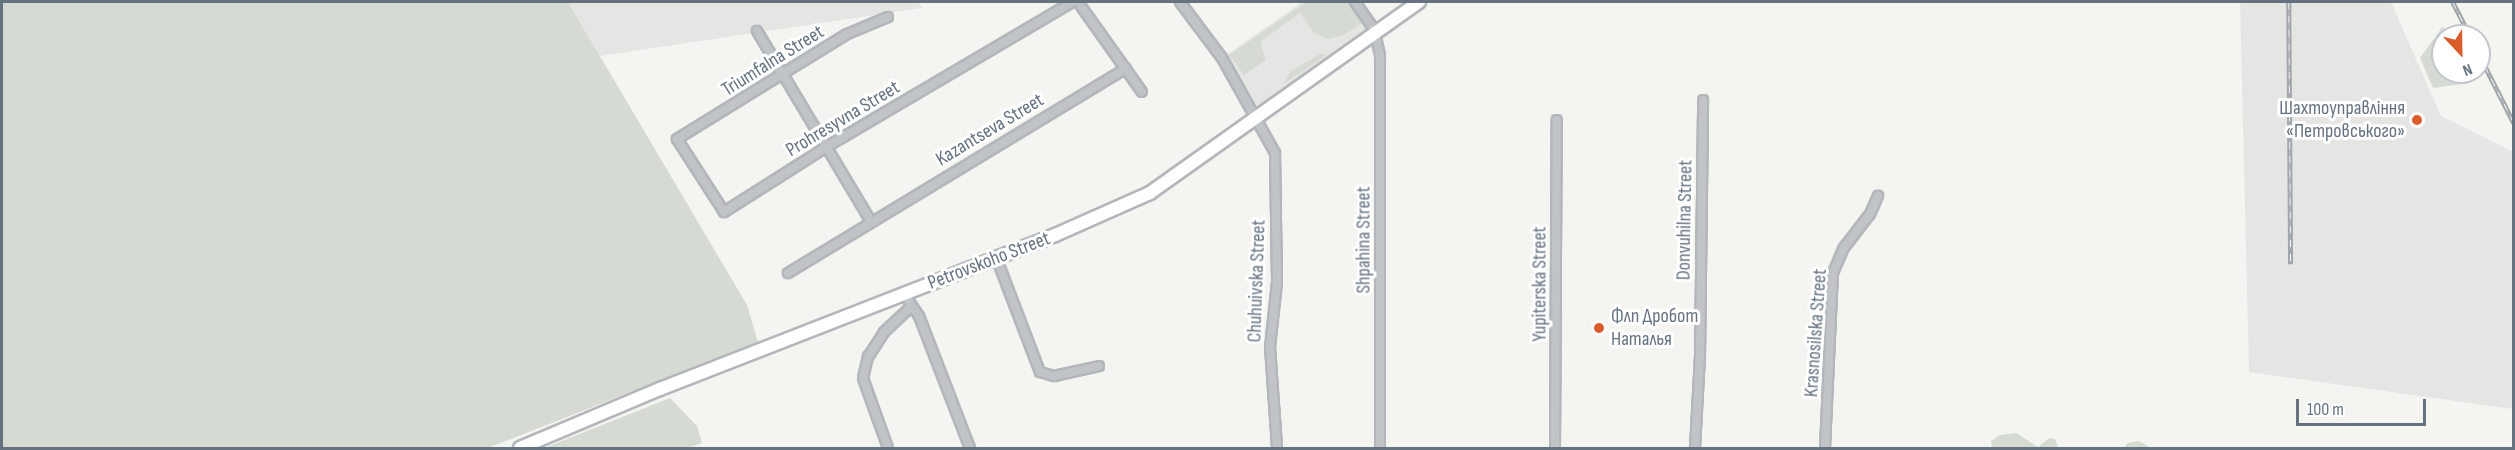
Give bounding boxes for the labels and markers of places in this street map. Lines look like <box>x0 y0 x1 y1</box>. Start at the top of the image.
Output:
place label: Шахтоуправління «Петровського» <box>2279 96 2405 143</box>
marker: Шахтоуправління «Петровського» <box>2410 113 2424 127</box>
place label: Флп Дробот Наталья <box>1611 304 1698 351</box>
marker: Флп Дробот Наталья <box>1592 321 1606 335</box>

